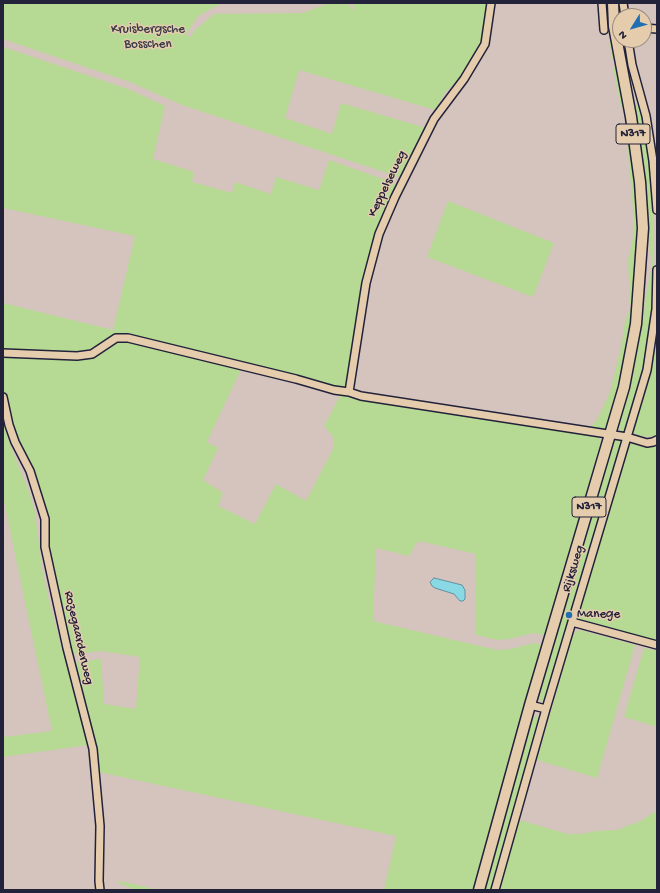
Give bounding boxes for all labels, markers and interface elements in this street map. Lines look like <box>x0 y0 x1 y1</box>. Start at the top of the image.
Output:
north arrow <box>612 8 652 48</box>
park label: Kruisbergsche Bosschen <box>111 22 185 53</box>
text: N <box>616 28 630 41</box>
road number: N317 <box>616 124 650 144</box>
street label: Keppelseweg <box>365 148 411 220</box>
road number: N317 <box>572 497 606 517</box>
street label: Rijksweg <box>559 544 589 594</box>
street label: Rozegaarderweg <box>60 590 96 686</box>
place label: Manege <box>577 607 620 623</box>
marker: Manege <box>564 610 574 620</box>

